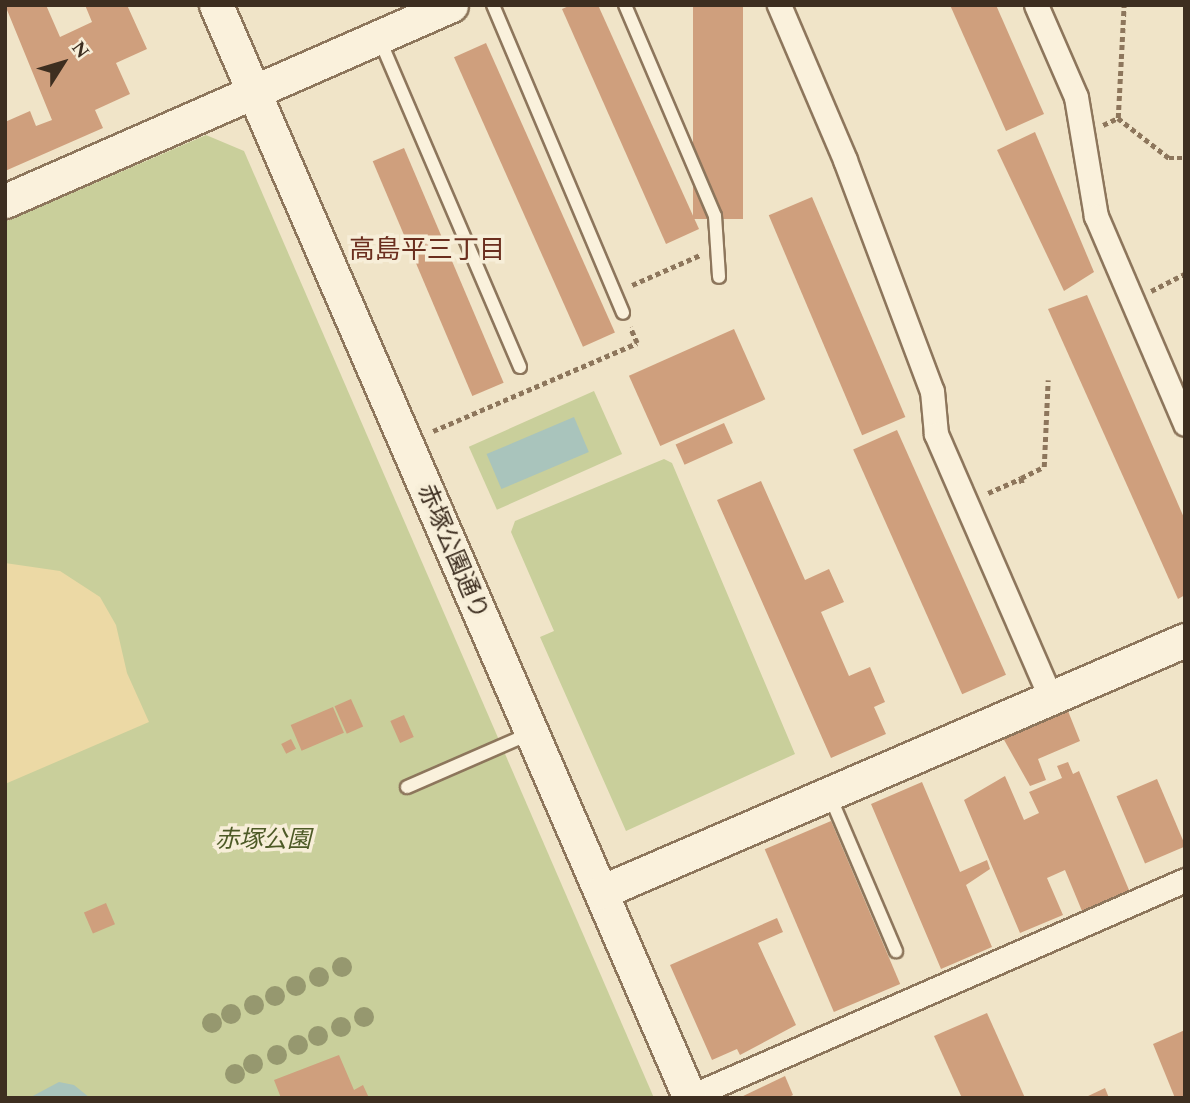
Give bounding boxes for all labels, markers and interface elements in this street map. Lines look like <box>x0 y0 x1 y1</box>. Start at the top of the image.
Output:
north arrow <box>28 28 98 98</box>
text: N <box>64 35 96 65</box>
district label: 高島平三丁目 <box>349 235 505 267</box>
street label: 赤塚公園通り <box>411 480 493 624</box>
park label: 赤塚公園 <box>215 827 311 855</box>

